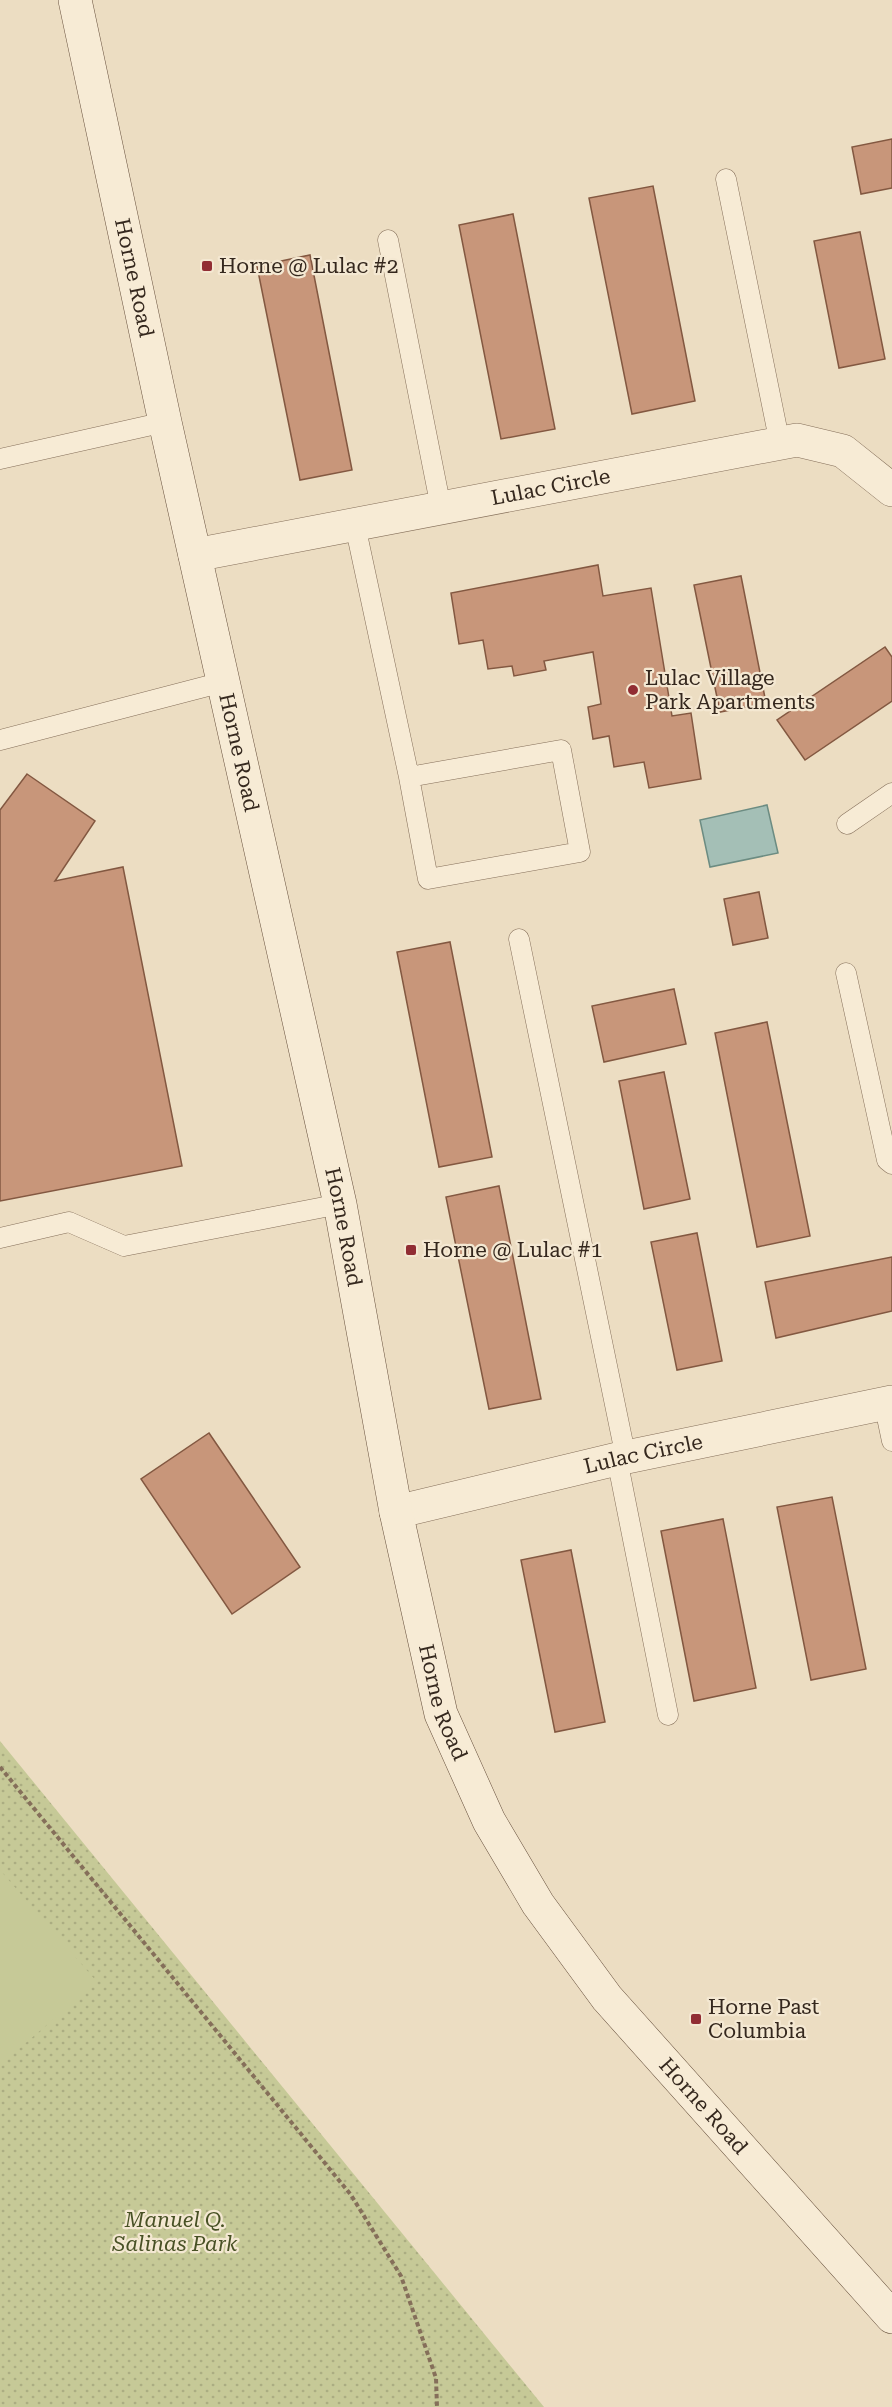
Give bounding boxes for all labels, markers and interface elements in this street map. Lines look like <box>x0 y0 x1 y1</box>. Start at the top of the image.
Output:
street label: Horne Road <box>110 216 159 340</box>
place label: Horne @ Lulac #2 <box>219 254 399 278</box>
marker: Horne @ Lulac #2 <box>200 259 214 273</box>
street label: Lulac Circle <box>489 464 612 510</box>
place label: Lulac Village Park Apartments <box>645 666 815 714</box>
marker: Lulac Village Park Apartments <box>626 683 640 697</box>
street label: Horne Road <box>214 691 264 814</box>
street label: Horne Road <box>320 1165 367 1289</box>
place label: Horne @ Lulac #1 <box>423 1238 603 1262</box>
marker: Horne @ Lulac #1 <box>404 1243 418 1257</box>
street label: Lulac Circle <box>581 1430 705 1479</box>
street label: Horne Road <box>414 1642 472 1765</box>
place label: Horne Past Columbia <box>708 1995 819 2043</box>
marker: Horne Past Columbia <box>689 2012 703 2026</box>
street label: Horne Road <box>654 2053 753 2160</box>
park label: Manuel Q. Salinas Park <box>112 2208 238 2256</box>

